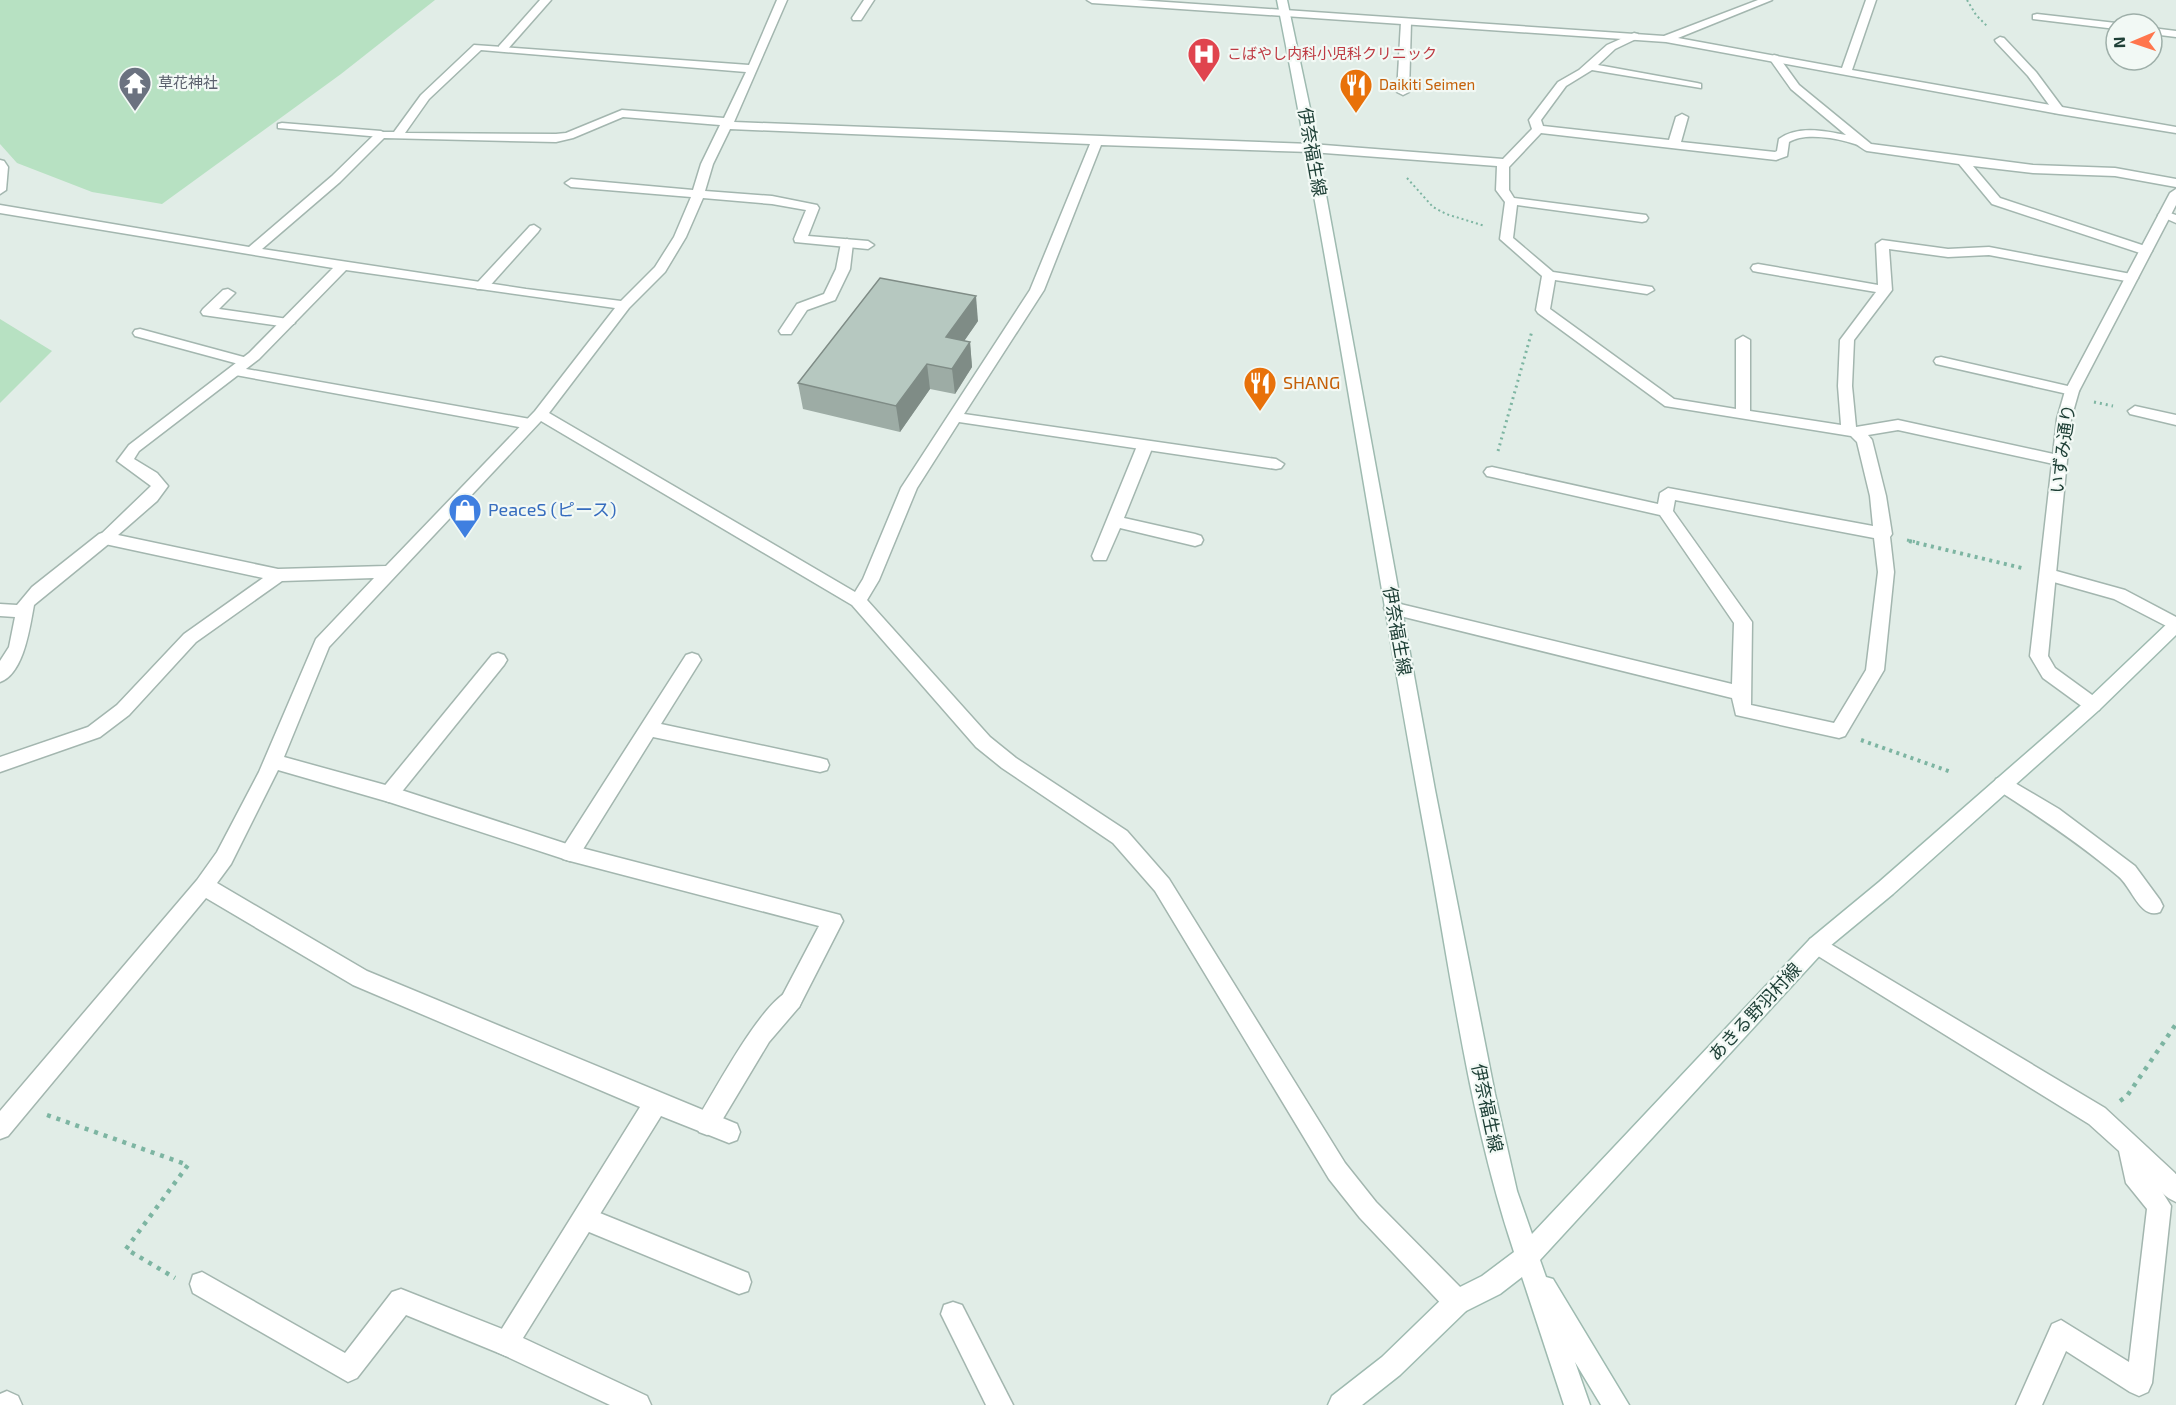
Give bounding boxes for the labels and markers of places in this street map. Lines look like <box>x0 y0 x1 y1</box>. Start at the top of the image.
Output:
hospital icon: こばやし内科小児科クリニック <box>1186 36 1222 83</box>
place label: こばやし内科小児科クリニック <box>1227 44 1437 62</box>
temple icon: 草花神社 <box>117 65 153 112</box>
restaurant icon: Daikiti Seimen <box>1338 67 1374 114</box>
place label: 草花神社 <box>158 73 218 91</box>
place label: Daikiti Seimen <box>1379 75 1475 93</box>
restaurant icon: SHANG <box>1242 365 1278 412</box>
place label: SHANG <box>1283 371 1340 393</box>
shop icon: PeaceS (ピース) <box>447 492 483 539</box>
place label: PeaceS (ピース) <box>488 498 617 520</box>

